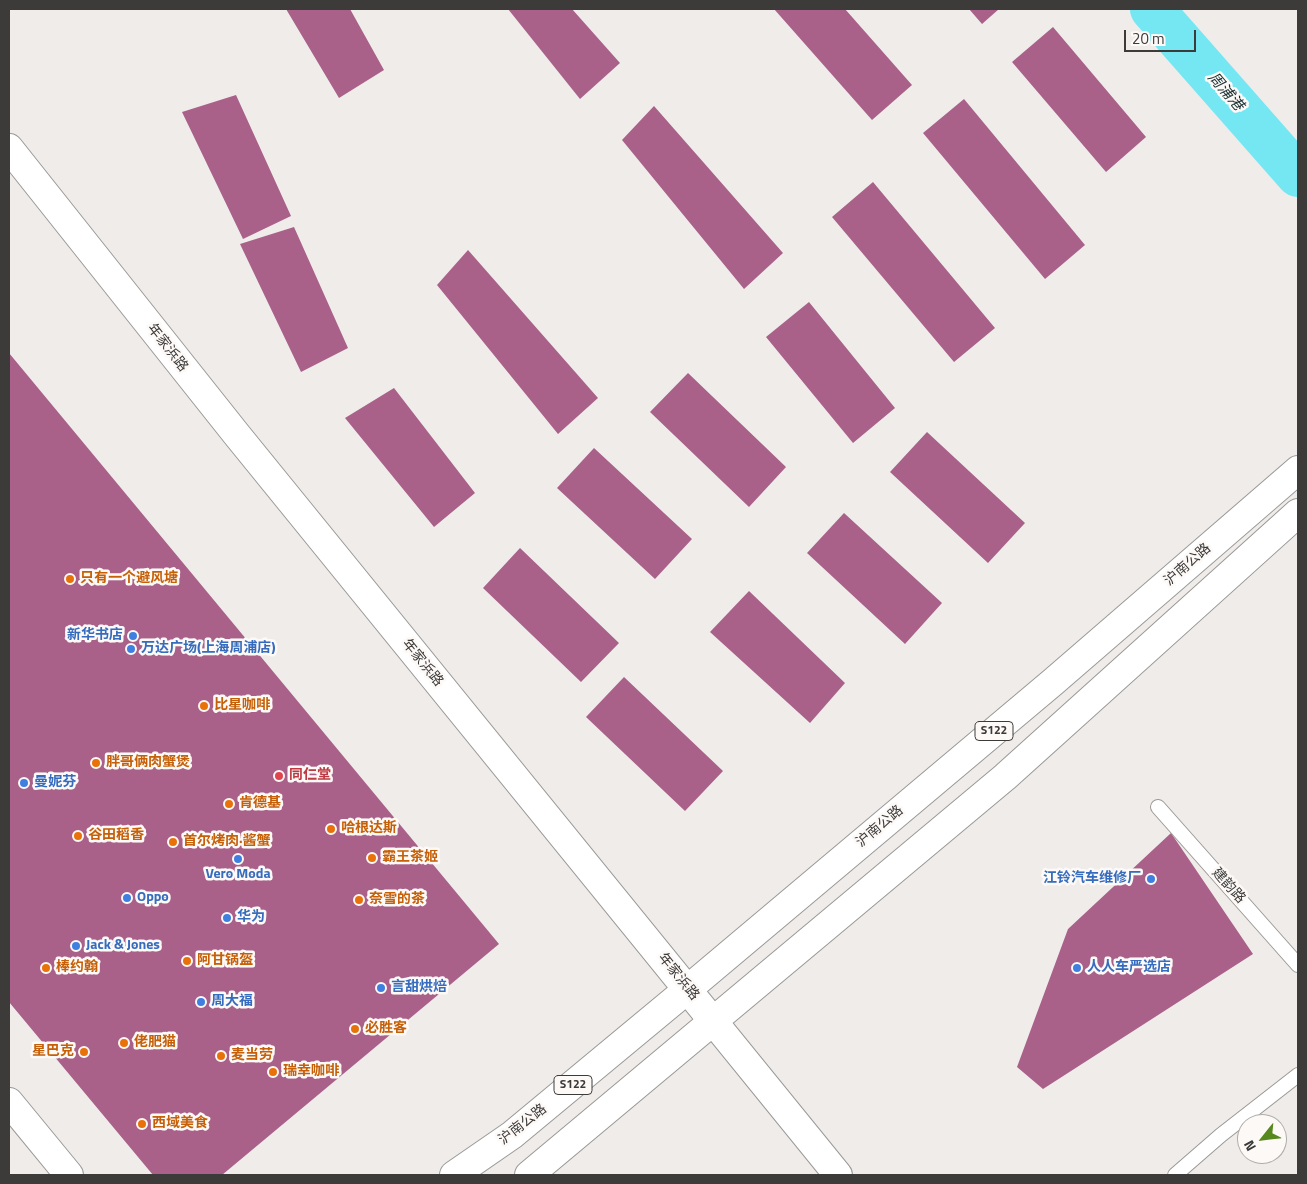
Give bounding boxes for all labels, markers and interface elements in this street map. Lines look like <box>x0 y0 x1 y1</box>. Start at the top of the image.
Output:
scale bar <box>1127 20 1200 52</box>
text: 20 m <box>1132 27 1165 50</box>
water label: 周浦港 <box>1203 69 1247 115</box>
street label: 年家浜路 <box>143 321 191 375</box>
street label: 沪南公路 <box>1161 540 1215 590</box>
place label: 只有一个避风塘 <box>80 571 178 587</box>
marker: 只有一个避风塘 <box>64 573 76 585</box>
place label: 新华书店 <box>67 628 123 644</box>
marker: 新华书店 <box>127 630 139 642</box>
street label: 年家浜路 <box>398 636 446 690</box>
place label: 万达广场(上海周浦店) <box>141 641 276 657</box>
marker: 万达广场(上海周浦店) <box>125 643 137 655</box>
place label: 比星咖啡 <box>214 698 270 714</box>
marker: 比星咖啡 <box>198 700 210 712</box>
road number: S122 <box>975 721 1013 740</box>
place label: 胖哥俩肉蟹煲 <box>106 755 190 771</box>
marker: 胖哥俩肉蟹煲 <box>90 757 102 769</box>
place label: 同仁堂 <box>289 768 331 784</box>
marker: 同仁堂 <box>273 770 285 782</box>
place label: 曼妮芬 <box>34 775 76 791</box>
marker: 曼妮芬 <box>18 777 30 789</box>
place label: 肯德基 <box>239 796 281 812</box>
marker: 肯德基 <box>223 798 235 810</box>
street label: 沪南公路 <box>853 803 907 851</box>
place label: 哈根达斯 <box>341 821 397 837</box>
marker: 哈根达斯 <box>325 823 337 835</box>
place label: 谷田稻香 <box>88 828 144 844</box>
marker: 谷田稻香 <box>72 830 84 842</box>
place label: 首尔烤肉·酱蟹 <box>183 834 271 850</box>
marker: 首尔烤肉·酱蟹 <box>167 836 179 848</box>
place label: 霸王茶姬 <box>382 850 438 866</box>
marker: 霸王茶姬 <box>366 852 378 864</box>
marker: Vero Moda <box>232 853 244 865</box>
street label: 建韵路 <box>1208 865 1248 907</box>
place label: Vero Moda <box>205 867 271 883</box>
place label: 江铃汽车维修厂 <box>1043 871 1141 887</box>
marker: 江铃汽车维修厂 <box>1145 873 1157 885</box>
place label: Oppo <box>137 890 169 906</box>
marker: Oppo <box>121 892 133 904</box>
place label: 奈雪的茶 <box>369 892 425 908</box>
marker: 奈雪的茶 <box>353 894 365 906</box>
place label: 华为 <box>237 910 265 926</box>
marker: 华为 <box>221 912 233 924</box>
place label: Jack & Jones <box>86 938 160 954</box>
marker: Jack & Jones <box>70 940 82 952</box>
street label: 年家浜路 <box>654 950 702 1004</box>
place label: 阿甘锅盔 <box>197 953 253 969</box>
marker: 阿甘锅盔 <box>181 955 193 967</box>
place label: 棒约翰 <box>56 960 98 976</box>
place label: 人人车严选店 <box>1087 960 1171 976</box>
marker: 棒约翰 <box>40 962 52 974</box>
marker: 人人车严选店 <box>1071 962 1083 974</box>
place label: 言甜烘焙 <box>391 980 447 996</box>
marker: 言甜烘焙 <box>375 982 387 994</box>
place label: 周大福 <box>211 994 253 1010</box>
marker: 周大福 <box>195 996 207 1008</box>
place label: 必胜客 <box>365 1021 407 1037</box>
marker: 必胜客 <box>349 1023 361 1035</box>
place label: 佬肥猫 <box>134 1035 176 1051</box>
marker: 佬肥猫 <box>118 1037 130 1049</box>
place label: 星巴克 <box>32 1044 74 1060</box>
marker: 星巴克 <box>78 1046 90 1058</box>
place label: 麦当劳 <box>231 1048 273 1064</box>
marker: 麦当劳 <box>215 1050 227 1062</box>
place label: 瑞幸咖啡 <box>283 1064 339 1080</box>
marker: 瑞幸咖啡 <box>267 1066 279 1078</box>
road number: S122 <box>554 1076 592 1094</box>
street label: 沪南公路 <box>496 1101 550 1149</box>
north arrow <box>1237 1114 1287 1164</box>
place label: 西域美食 <box>152 1116 208 1132</box>
marker: 西域美食 <box>136 1118 148 1130</box>
text: N <box>1238 1137 1261 1155</box>

